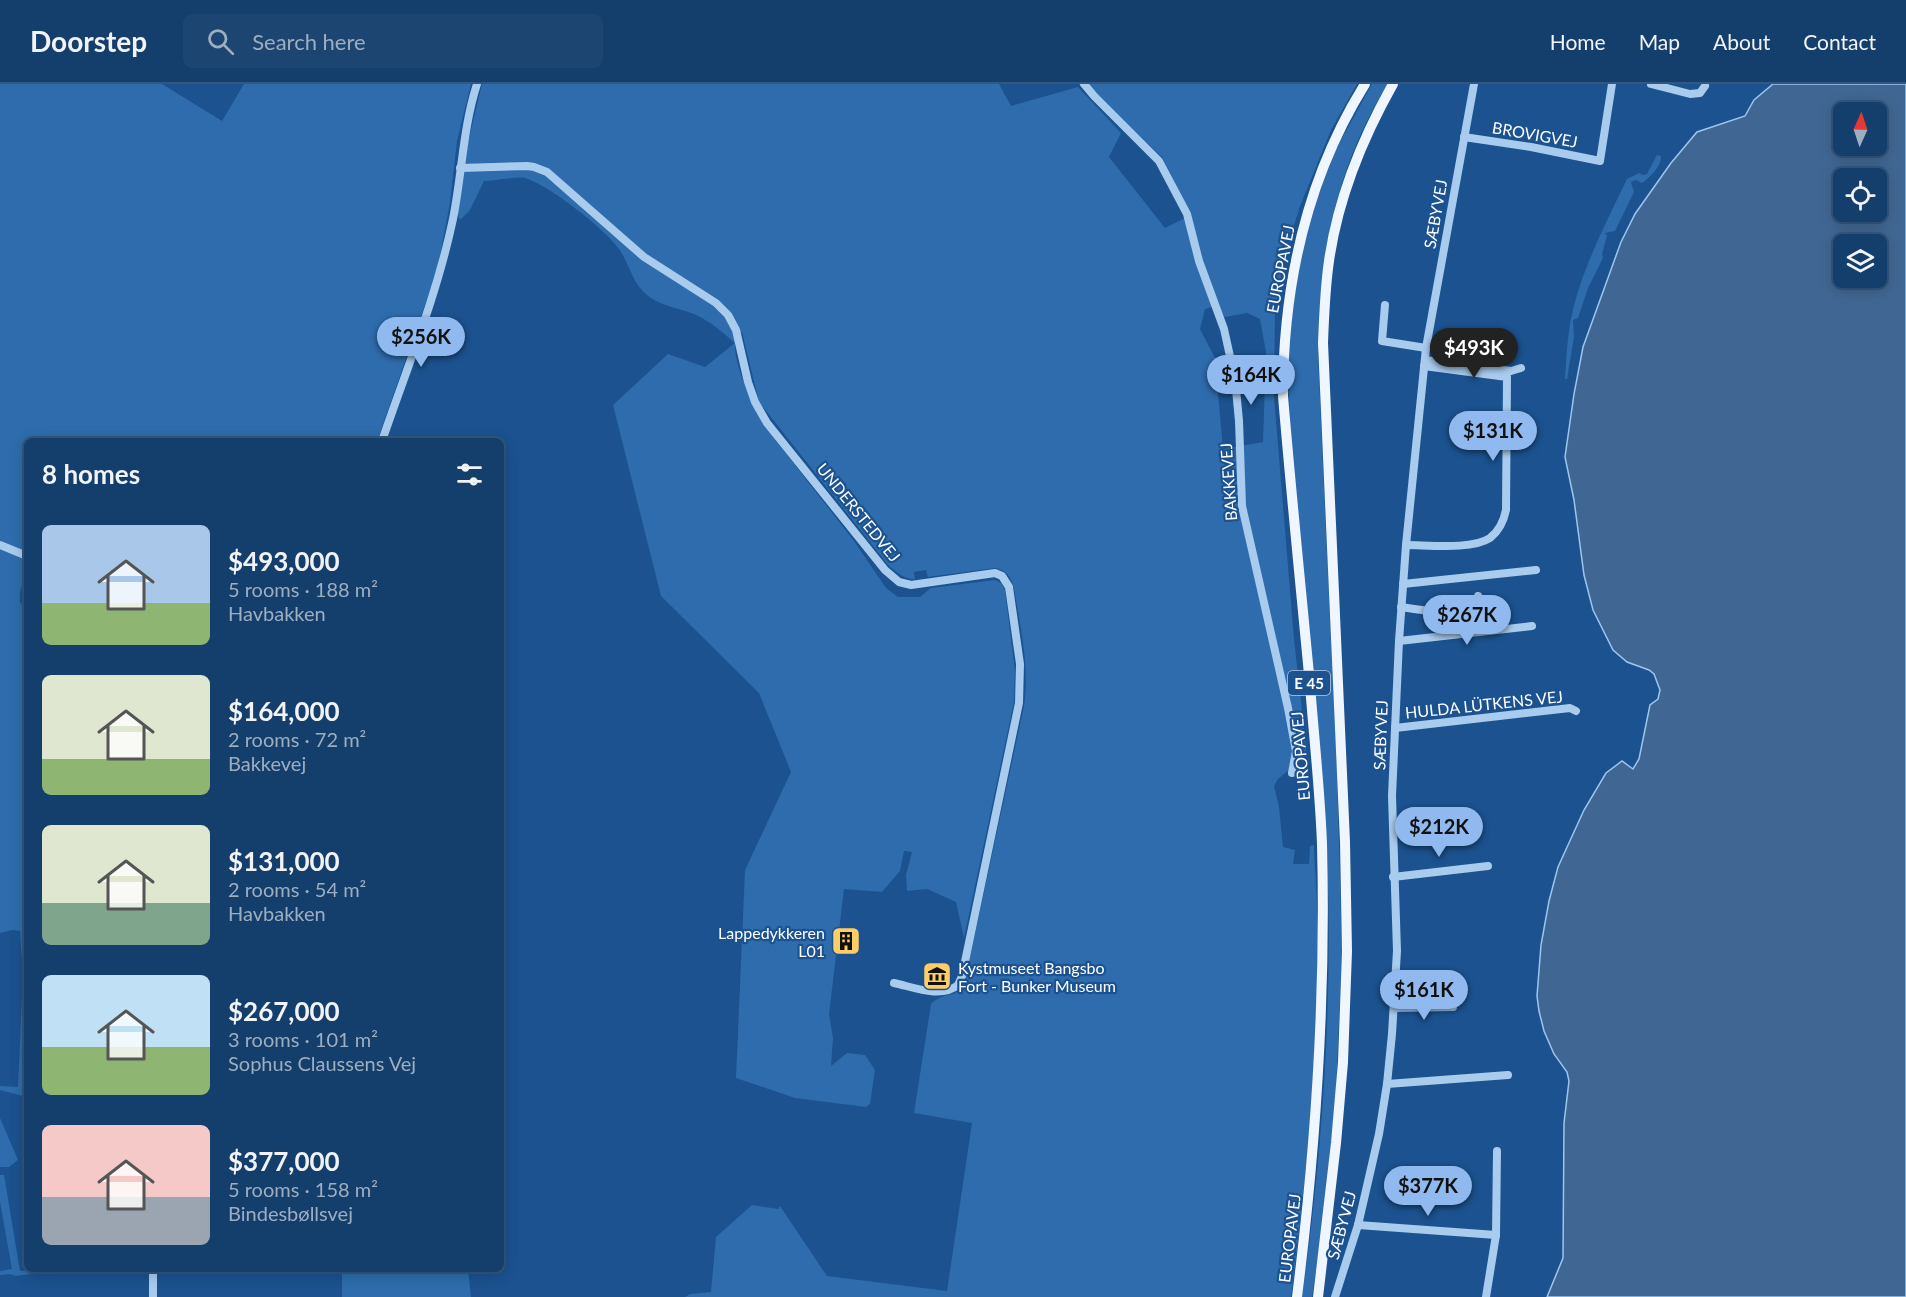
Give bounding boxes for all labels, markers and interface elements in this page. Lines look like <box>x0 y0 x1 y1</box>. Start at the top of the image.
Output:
search box <box>183 14 603 68</box>
text: Doorstep <box>30 24 147 58</box>
icon: search <box>204 25 237 58</box>
text: Search here <box>252 28 366 55</box>
text: Home <box>1550 29 1606 54</box>
text: Map <box>1639 29 1680 54</box>
text: About <box>1713 29 1770 54</box>
text: Contact <box>1803 29 1876 54</box>
north arrow <box>1833 102 1887 156</box>
map controls <box>1833 102 1887 288</box>
street label: BROVIGVEJ <box>1491 117 1579 151</box>
button: locate <box>1833 168 1887 222</box>
street label: SÆBYVEJ <box>1420 178 1450 250</box>
street label: EUROPAVEJ <box>1262 223 1298 315</box>
button: layers <box>1833 234 1887 288</box>
pin: $256K <box>379 317 463 368</box>
text: $256K <box>391 324 451 348</box>
pin: $493K <box>1432 328 1516 379</box>
text: $493K <box>1444 335 1504 359</box>
pin: $164K <box>1209 355 1293 406</box>
text: $164K <box>1221 362 1281 386</box>
pin: $131K <box>1451 411 1535 462</box>
text: $131K <box>1463 418 1523 442</box>
street label: BAKKEVEJ <box>1216 442 1240 522</box>
text: 8 homes <box>42 458 140 490</box>
icon: filters <box>453 458 486 491</box>
street label: UNDERSTEDVEJ <box>813 459 905 565</box>
text: $493,000 <box>228 545 340 577</box>
icon: home <box>90 549 162 621</box>
text: 5 rooms · 188 m² <box>228 577 378 601</box>
pin: $267K <box>1425 595 1509 646</box>
text: Havbakken <box>228 601 326 625</box>
text: $267K <box>1437 602 1497 626</box>
road number: E 45 <box>1288 671 1330 695</box>
street label: HULDA LÜTKENS VEJ <box>1404 686 1564 722</box>
text: $164,000 <box>228 695 340 727</box>
icon: home <box>90 699 162 771</box>
street label: SÆBYVEJ <box>1369 700 1391 770</box>
street label: EUROPAVEJ <box>1287 711 1313 801</box>
text: 2 rooms · 72 m² <box>228 727 366 751</box>
text: Bakkevej <box>228 751 306 775</box>
pin: $212K <box>1397 807 1481 858</box>
text: $212K <box>1409 814 1469 838</box>
text: $131,000 <box>228 845 340 877</box>
icon: home <box>90 849 162 921</box>
text: 2 rooms · 54 m² <box>228 877 366 901</box>
text: Havbakken <box>228 901 326 925</box>
place label: Lappedykkeren L01 <box>718 923 825 960</box>
building icon: Lappedykkeren L01 <box>830 925 862 957</box>
place label: Kystmuseet Bangsbo Fort - Bunker Museum <box>958 958 1116 995</box>
museum icon: Kystmuseet Bangsbo Fort - Bunker Museum <box>921 960 953 992</box>
pin: $161K <box>1382 970 1466 1021</box>
text: $161K <box>1394 977 1454 1001</box>
text: $267,000 <box>228 995 340 1027</box>
icon: home <box>90 999 162 1071</box>
text: 3 rooms · 101 m² <box>228 1027 378 1051</box>
text: Sophus Claussens Vej <box>228 1051 416 1075</box>
text: $377,000 <box>228 1145 340 1177</box>
icon: home <box>90 1149 162 1221</box>
pin: $377K <box>1386 1166 1470 1217</box>
text: $377K <box>1398 1173 1458 1197</box>
text: 5 rooms · 158 m² <box>228 1177 378 1201</box>
street label: SÆBYVEJ <box>1323 1189 1359 1261</box>
street label: EUROPAVEJ <box>1274 1193 1304 1283</box>
text: Bindesbøllsvej <box>228 1201 353 1225</box>

